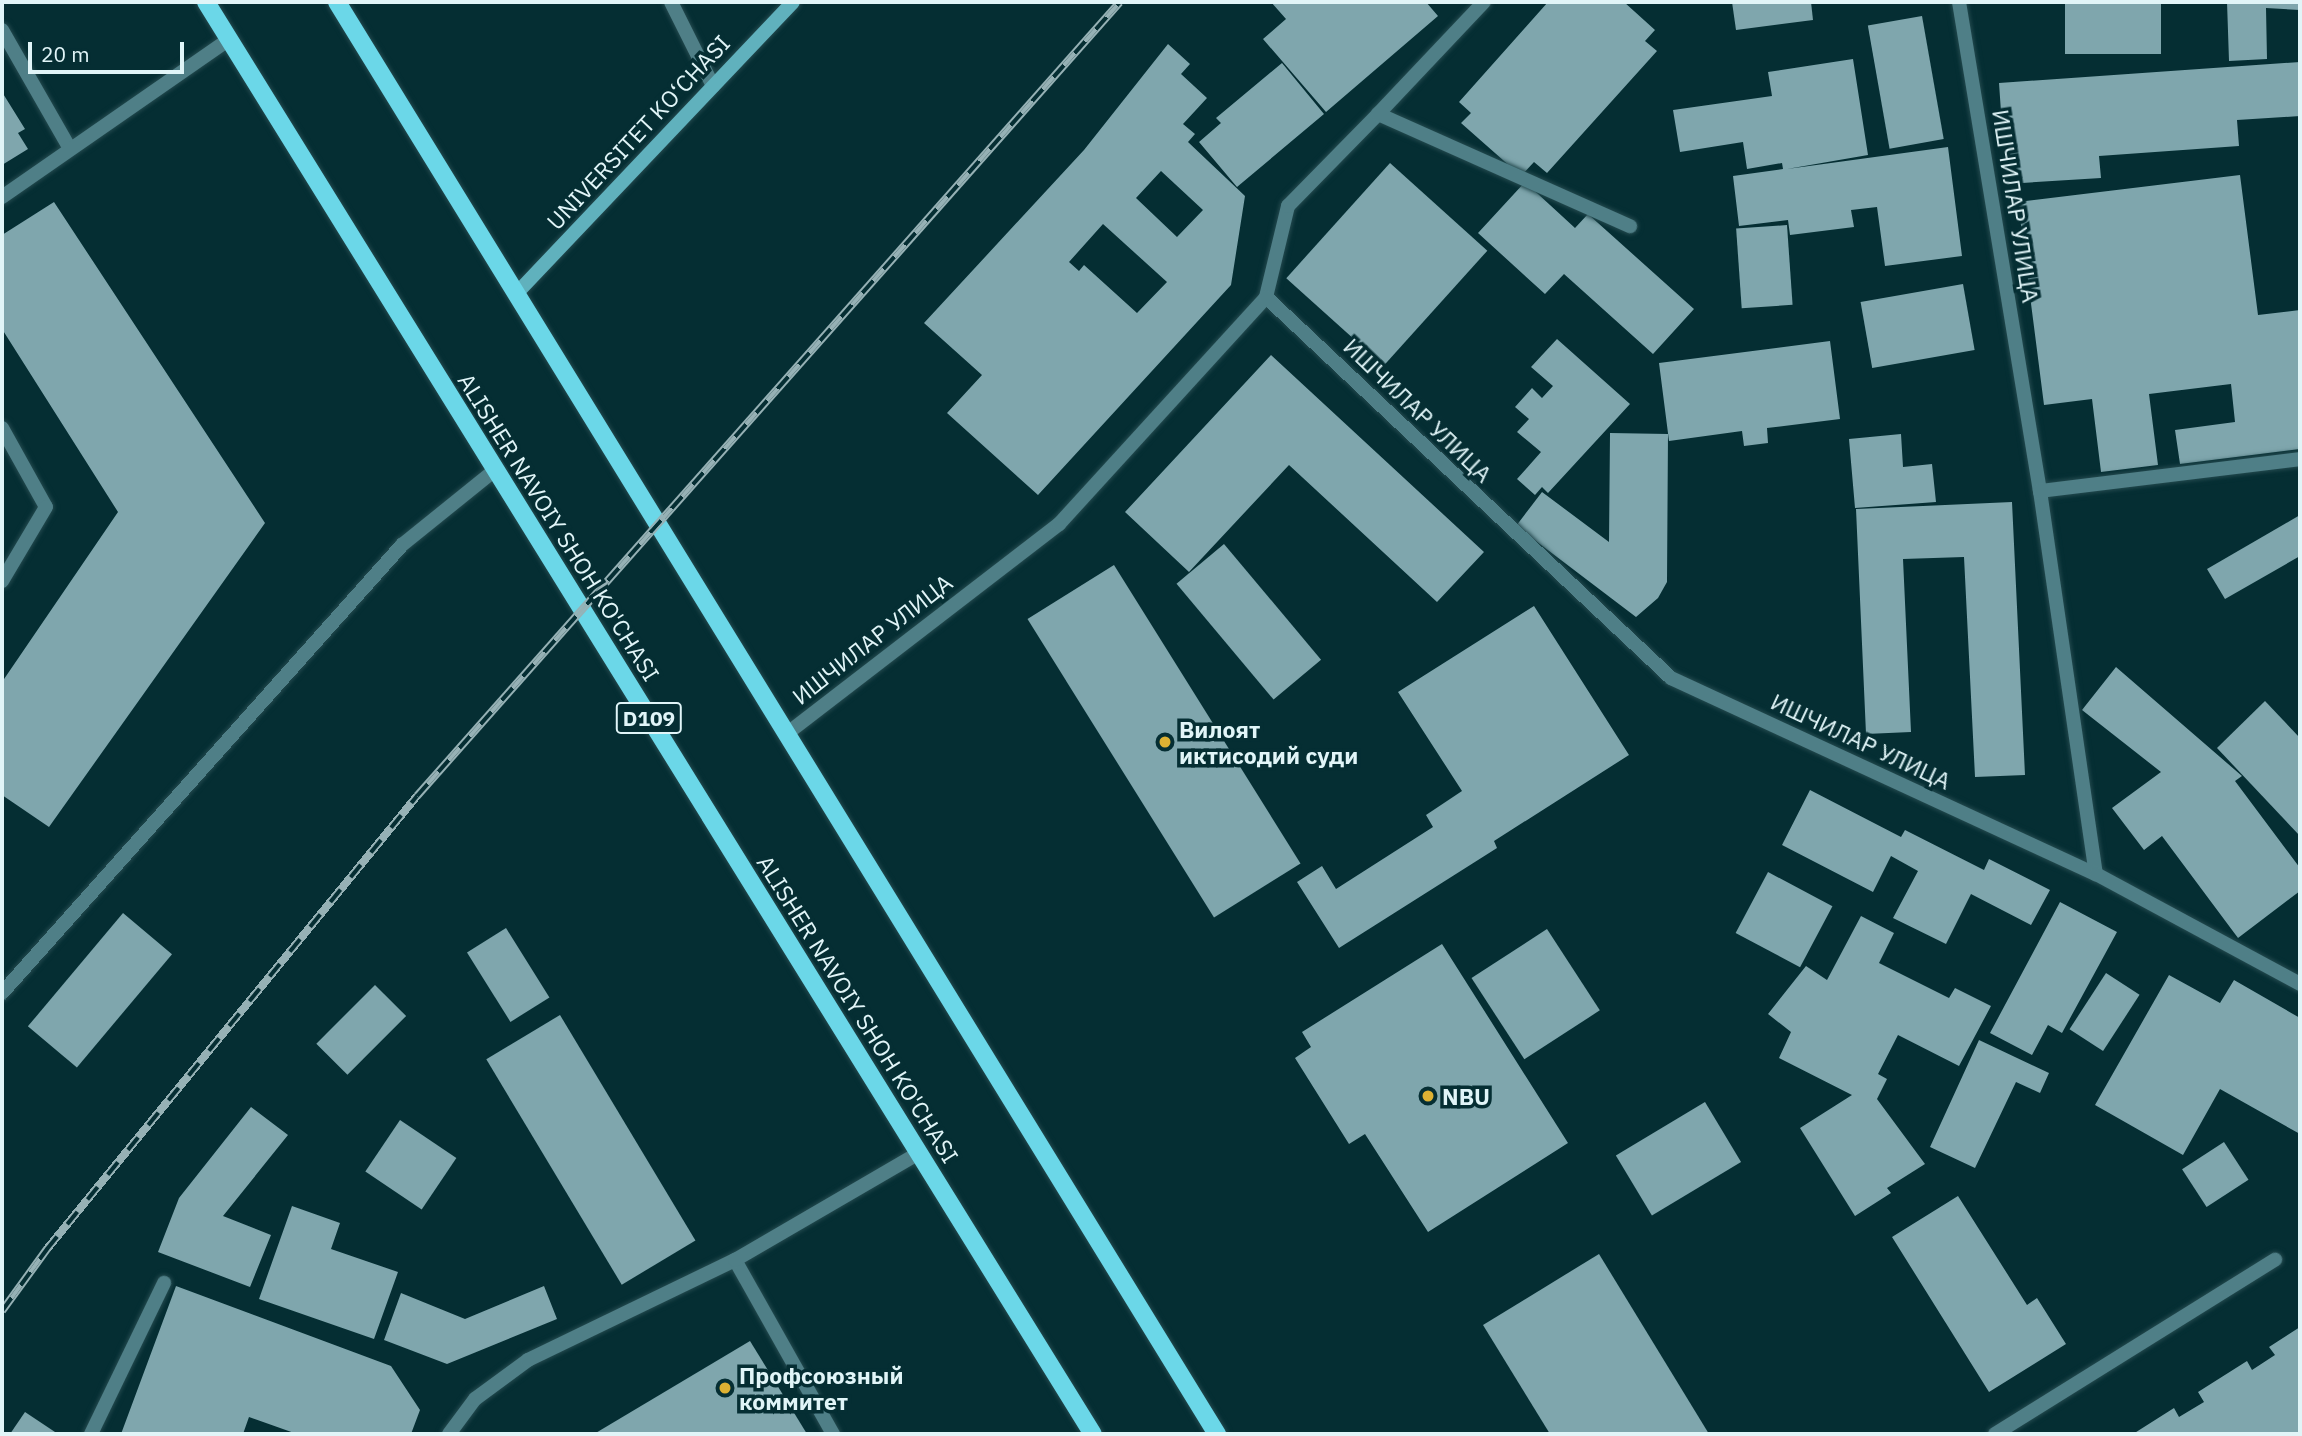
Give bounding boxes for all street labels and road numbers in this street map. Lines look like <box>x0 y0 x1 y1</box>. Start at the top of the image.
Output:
street label: UNIVERSITET KО‘CHASI <box>541 29 735 235</box>
street label: ИШЧИЛАР УЛИЦА <box>1987 107 2045 305</box>
street label: ИШЧИЛАР УЛИЦА <box>1338 332 1498 488</box>
street label: ALISHER NAVOIY SHOH KO'CHASI <box>452 368 666 686</box>
street label: ИШЧИЛАР УЛИЦА <box>787 568 957 710</box>
street label: ИШЧИЛАР УЛИЦА <box>1767 687 1955 795</box>
road number: D109 <box>616 700 682 736</box>
street label: ALISHER NAVOIY SHOH KO'CHASI <box>751 850 965 1168</box>

